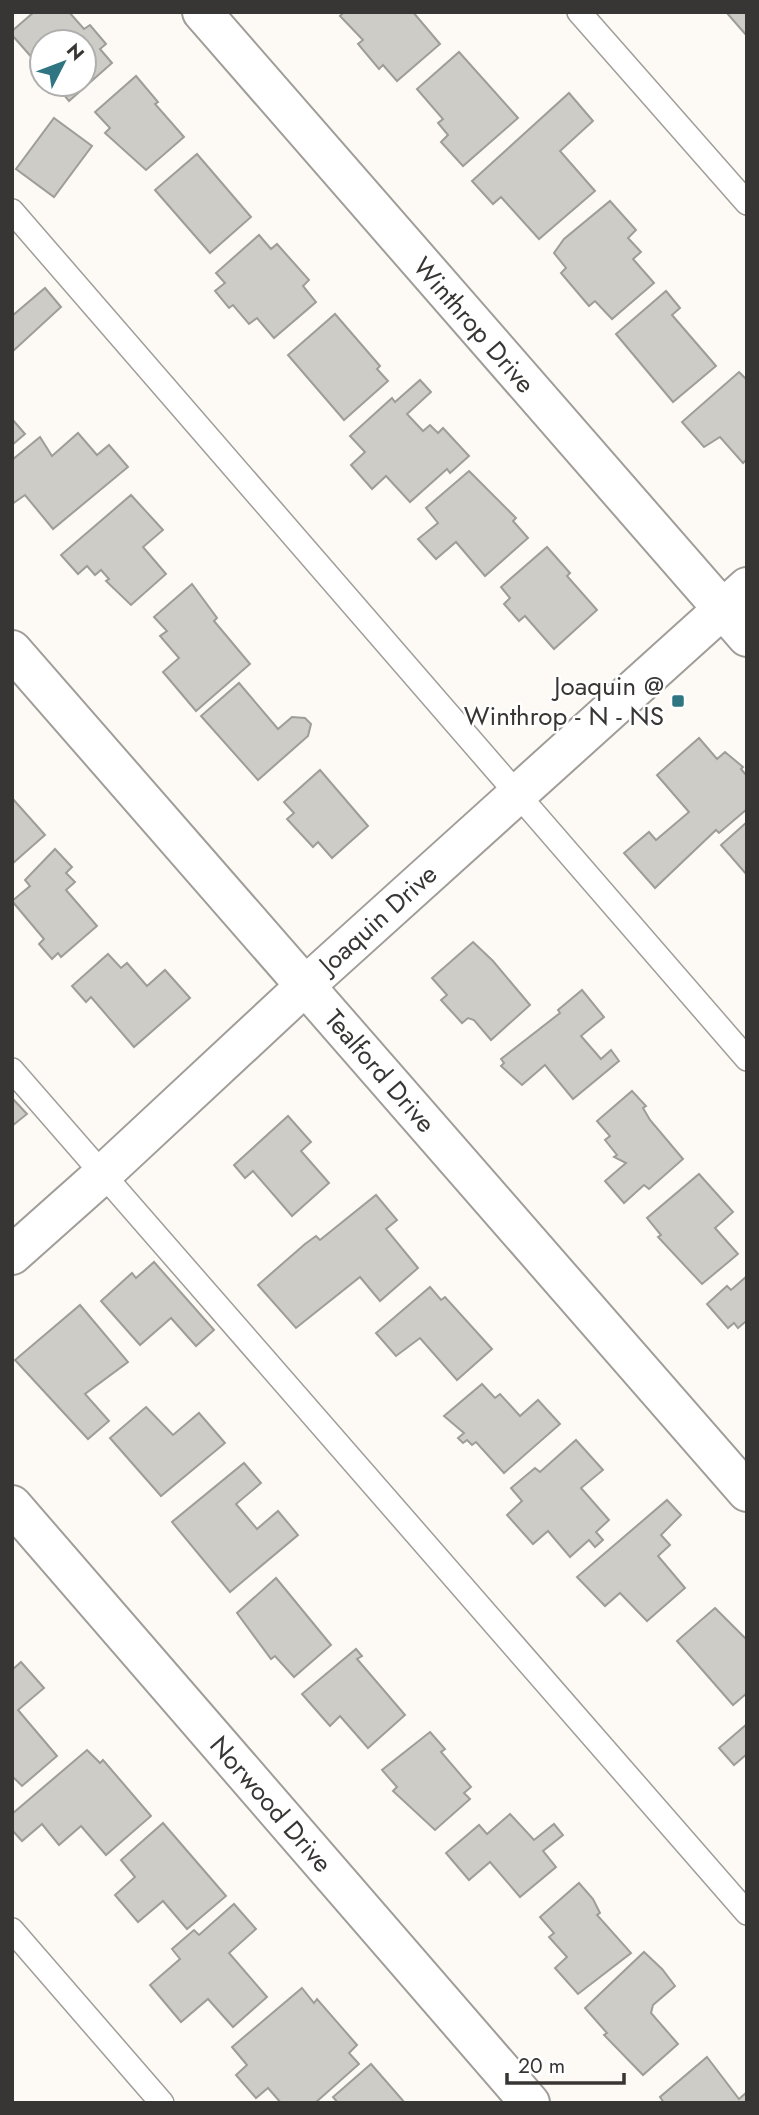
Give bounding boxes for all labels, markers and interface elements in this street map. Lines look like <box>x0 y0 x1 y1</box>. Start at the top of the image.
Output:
north arrow <box>28 28 98 98</box>
text: N <box>60 37 90 67</box>
street label: Winthrop Drive <box>404 249 544 401</box>
place label: Joaquin @ Winthrop - N - NS <box>464 667 664 735</box>
marker: Joaquin @ Winthrop - N - NS <box>670 693 686 709</box>
street label: Joaquin Drive <box>308 856 445 984</box>
street label: Tealford Drive <box>316 1001 444 1141</box>
street label: Norwood Drive <box>201 1727 341 1881</box>
scale bar <box>507 2042 624 2086</box>
text: 20 m <box>518 2051 565 2081</box>

